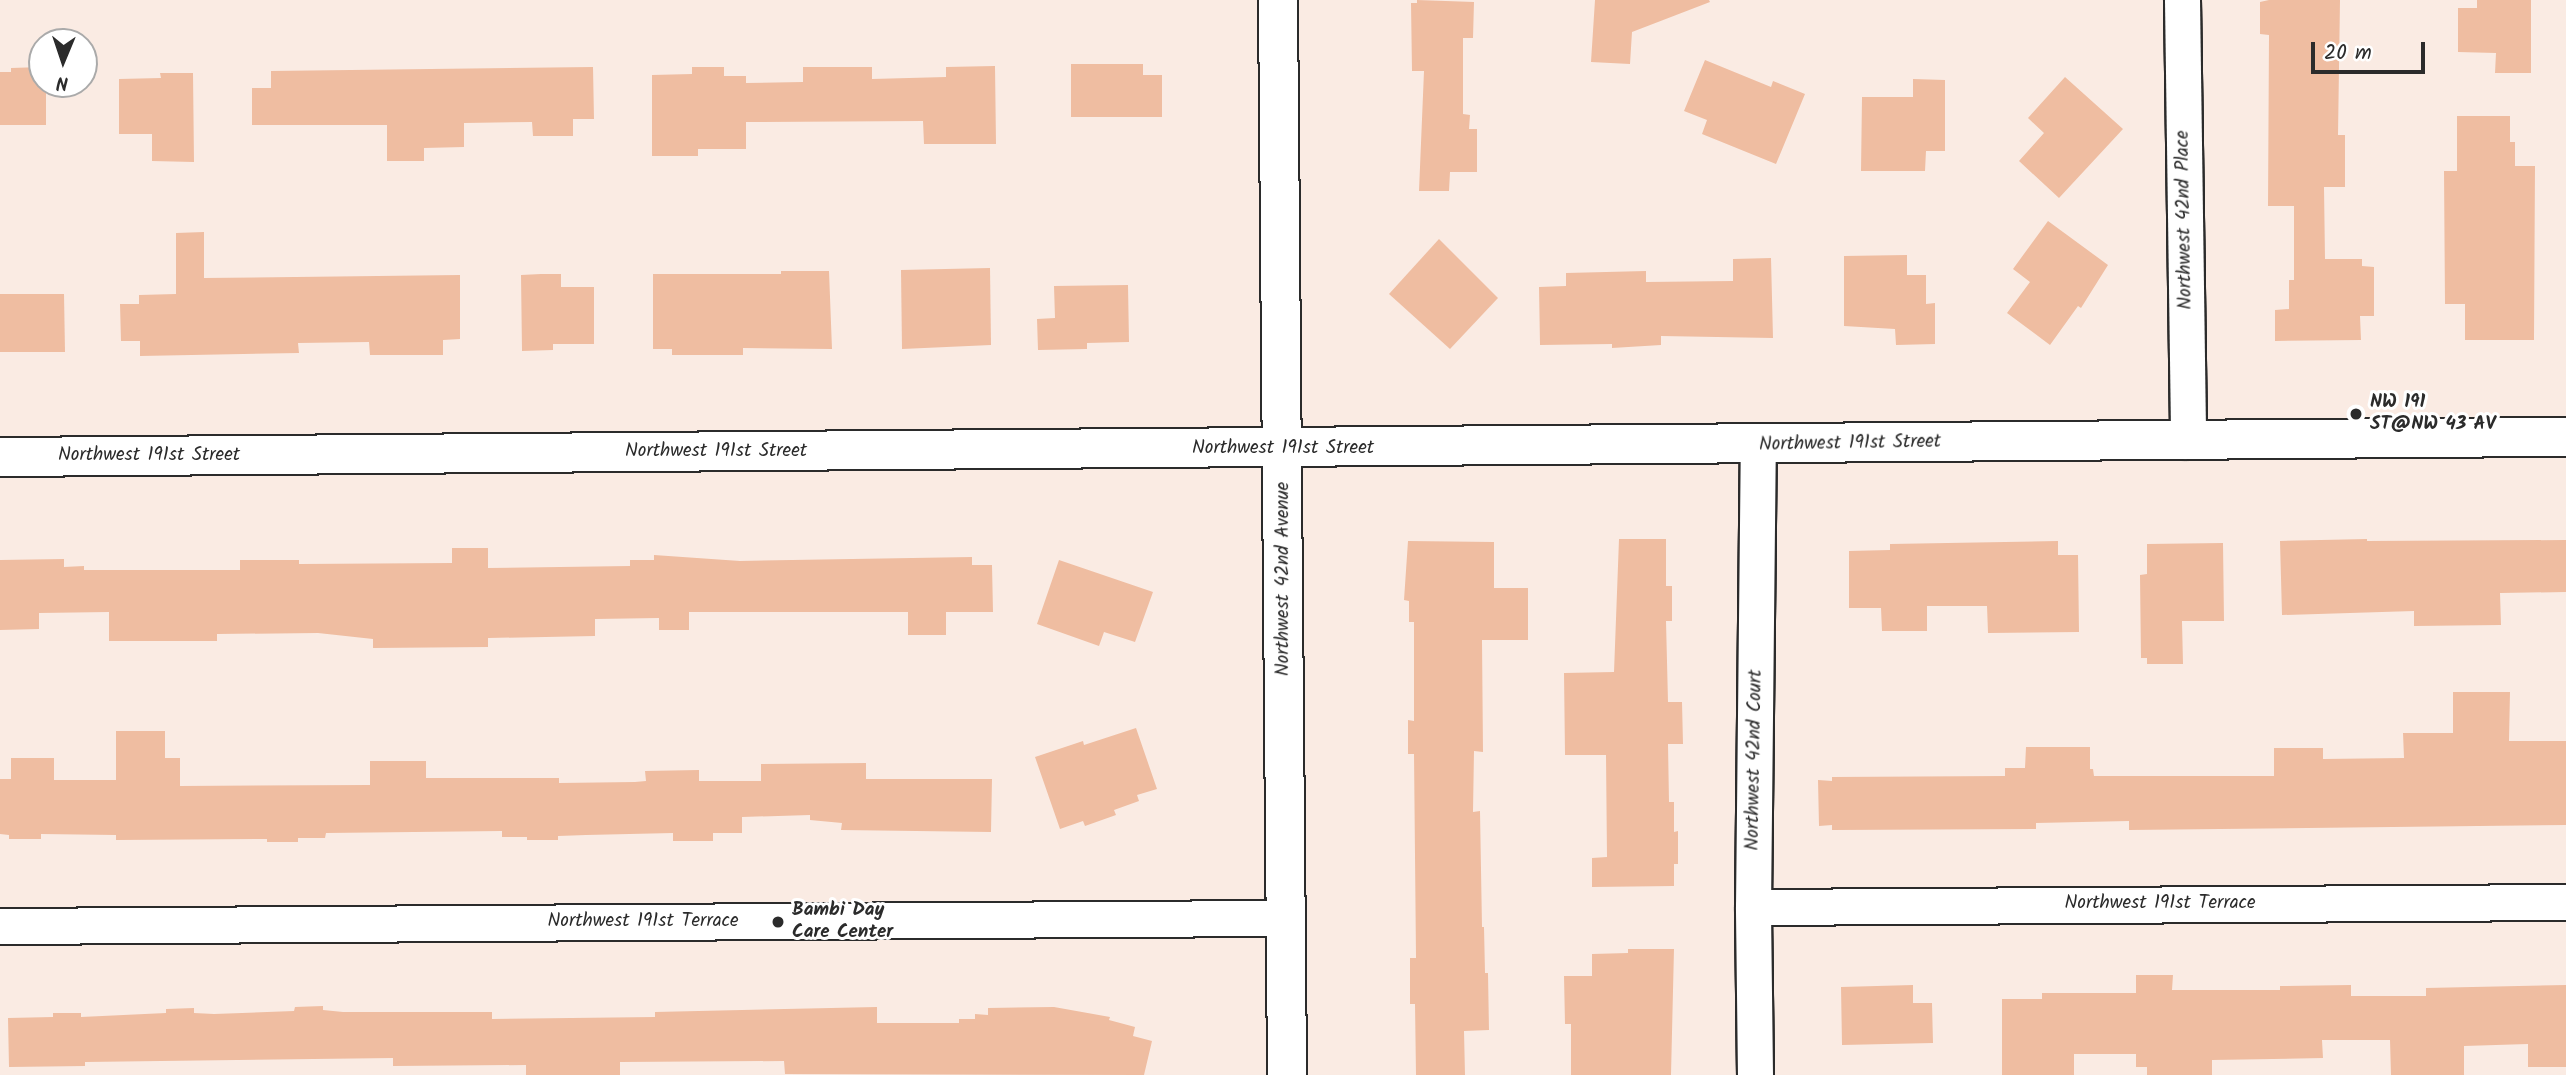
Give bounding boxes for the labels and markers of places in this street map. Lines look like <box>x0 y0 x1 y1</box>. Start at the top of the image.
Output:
place label: NW 191 ST@NW 43 AV <box>2370 392 2496 436</box>
marker: NW 191 ST@NW 43 AV <box>2348 406 2364 422</box>
place label: Bambi Day Care Center <box>792 900 893 944</box>
marker: Bambi Day Care Center <box>770 914 786 930</box>

